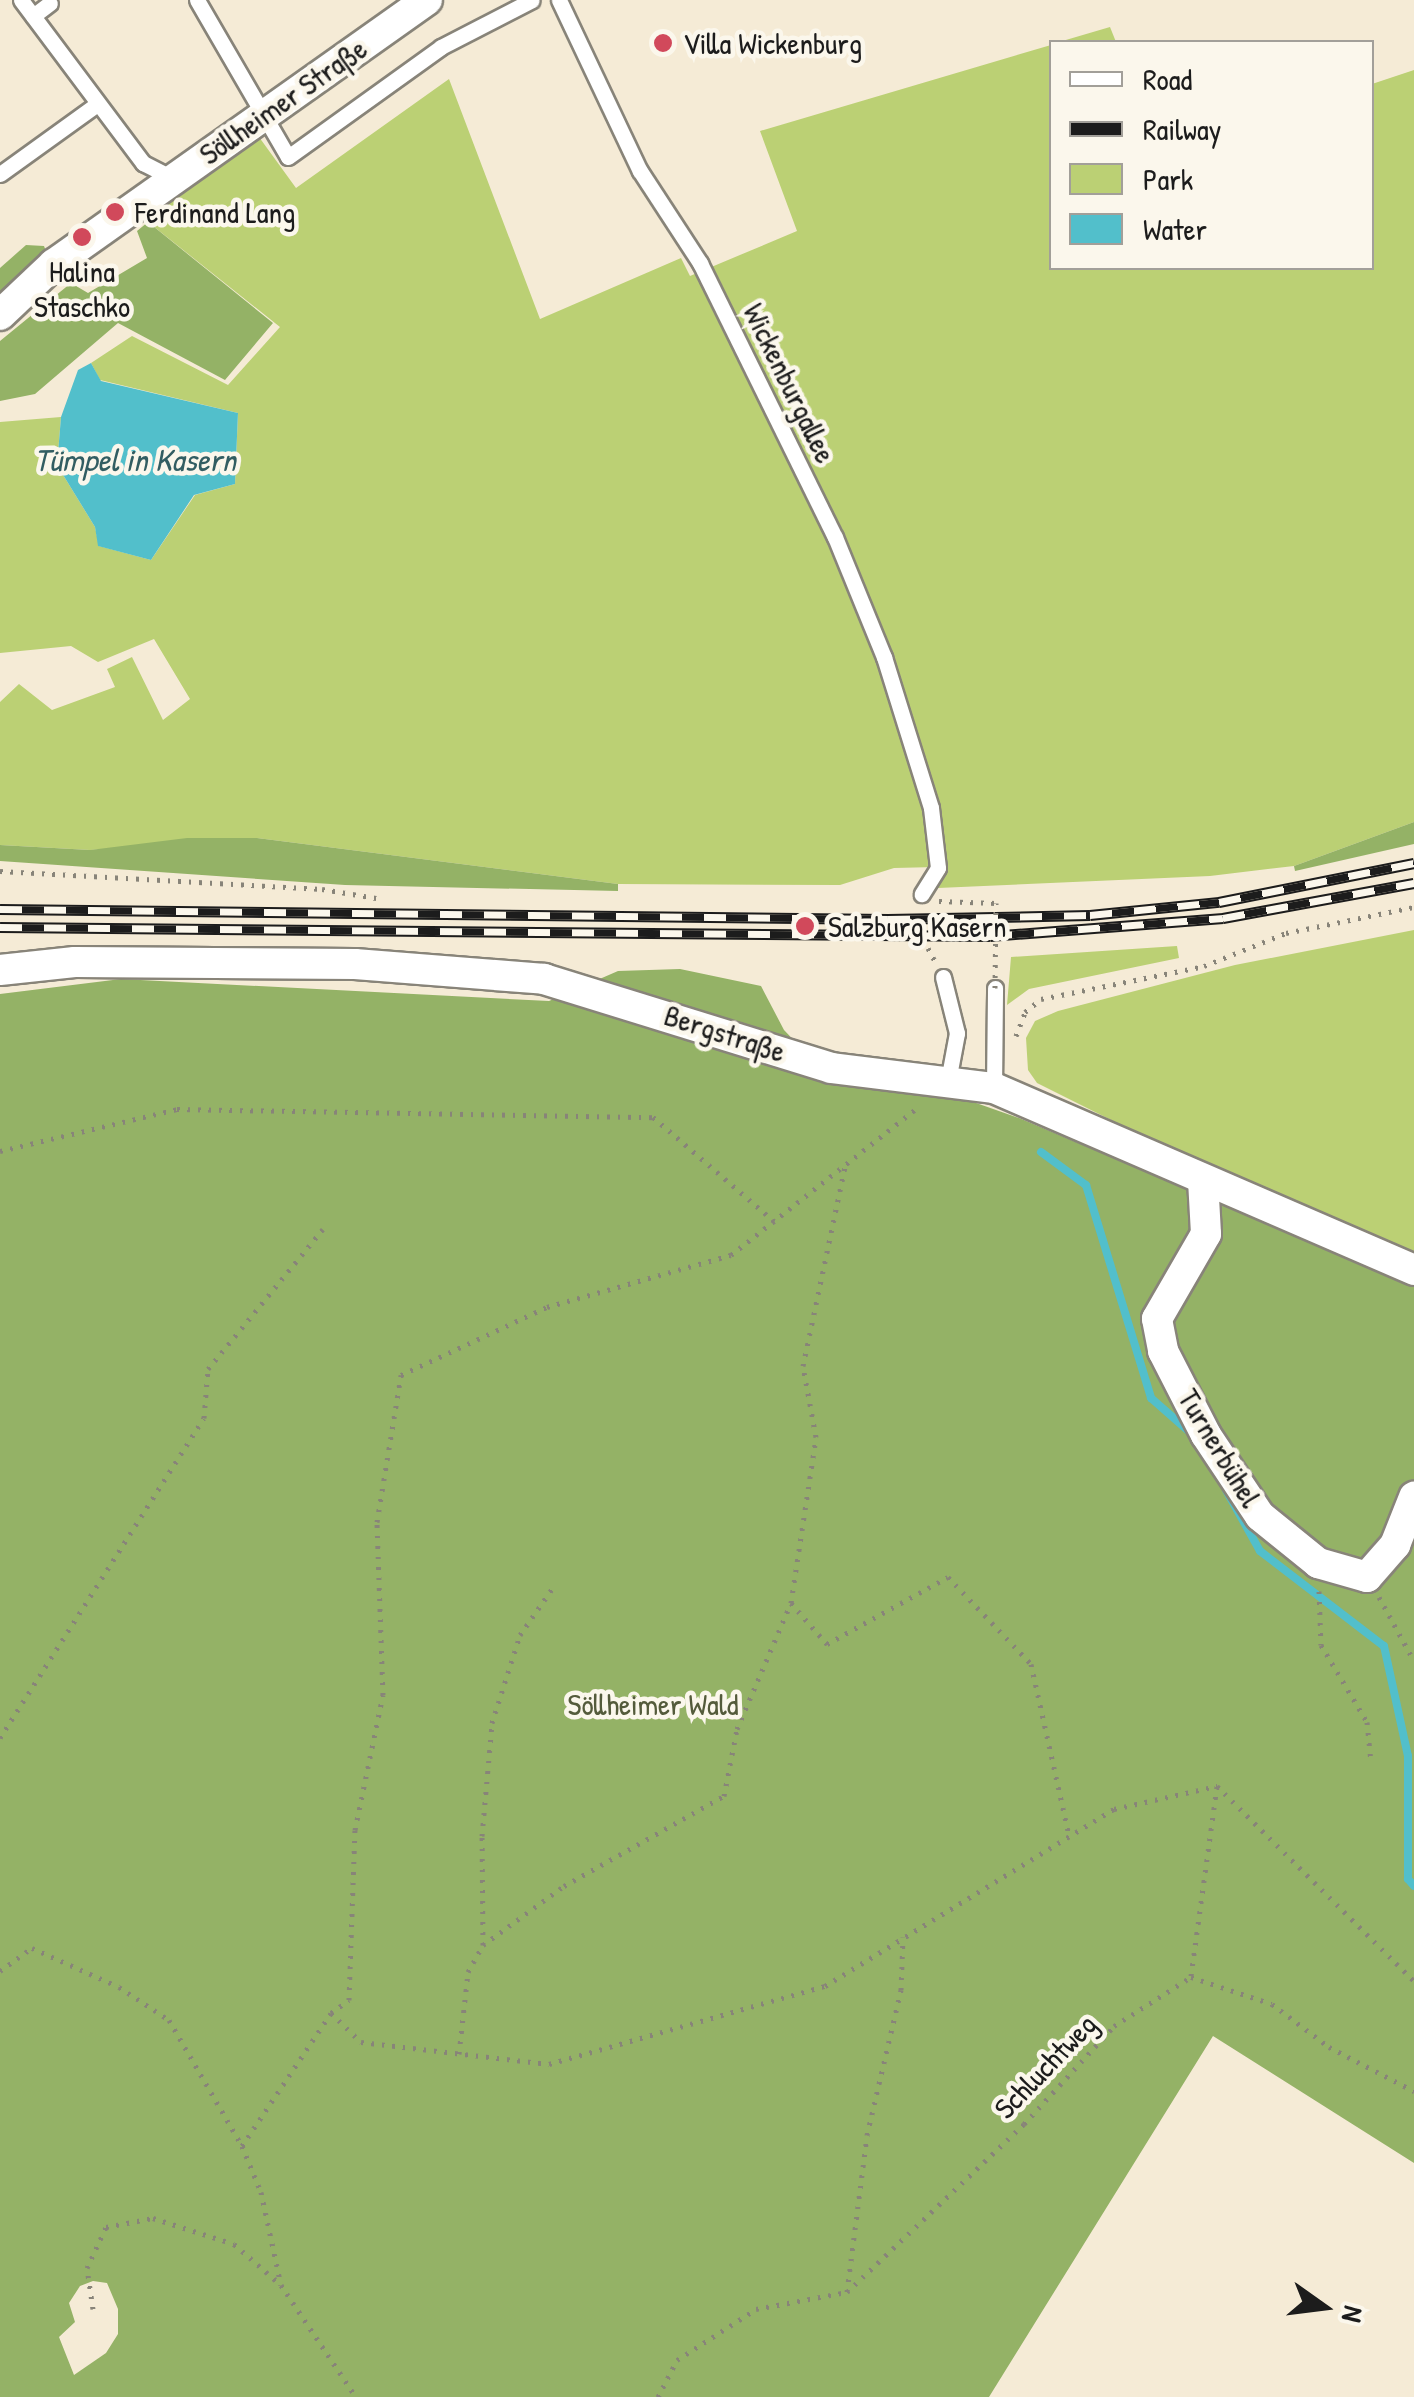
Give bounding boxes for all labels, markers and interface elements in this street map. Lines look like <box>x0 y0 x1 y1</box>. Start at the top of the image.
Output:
place label: Villa Wickenburg <box>683 25 862 61</box>
street label: Söllheimer Straße <box>192 30 374 172</box>
marker: Villa Wickenburg <box>652 32 674 54</box>
legend <box>1049 40 1374 270</box>
text: Road <box>1143 59 1192 99</box>
text: Railway <box>1143 109 1221 149</box>
text: Park <box>1143 159 1193 199</box>
place label: Ferdinand Lang <box>135 194 295 230</box>
marker: Ferdinand Lang <box>104 201 126 223</box>
text: Water <box>1143 209 1207 249</box>
marker: Halina Staschko <box>71 226 93 248</box>
place label: Halina Staschko <box>34 253 130 324</box>
street label: Wickenburgallee <box>736 298 844 468</box>
water label: Tümpel in Kasern <box>34 441 236 479</box>
place label: Salzburg Kasern <box>828 908 1007 944</box>
marker: Salzburg Kasern <box>792 913 818 939</box>
street label: Bergstraße <box>660 997 790 1069</box>
street label: Turnerbühel <box>1171 1382 1269 1514</box>
park label: Söllheimer Wald <box>568 1686 738 1722</box>
street label: Schluchtweg <box>986 2006 1104 2126</box>
north arrow <box>1274 2257 1374 2357</box>
text: N <box>1333 2302 1373 2326</box>

